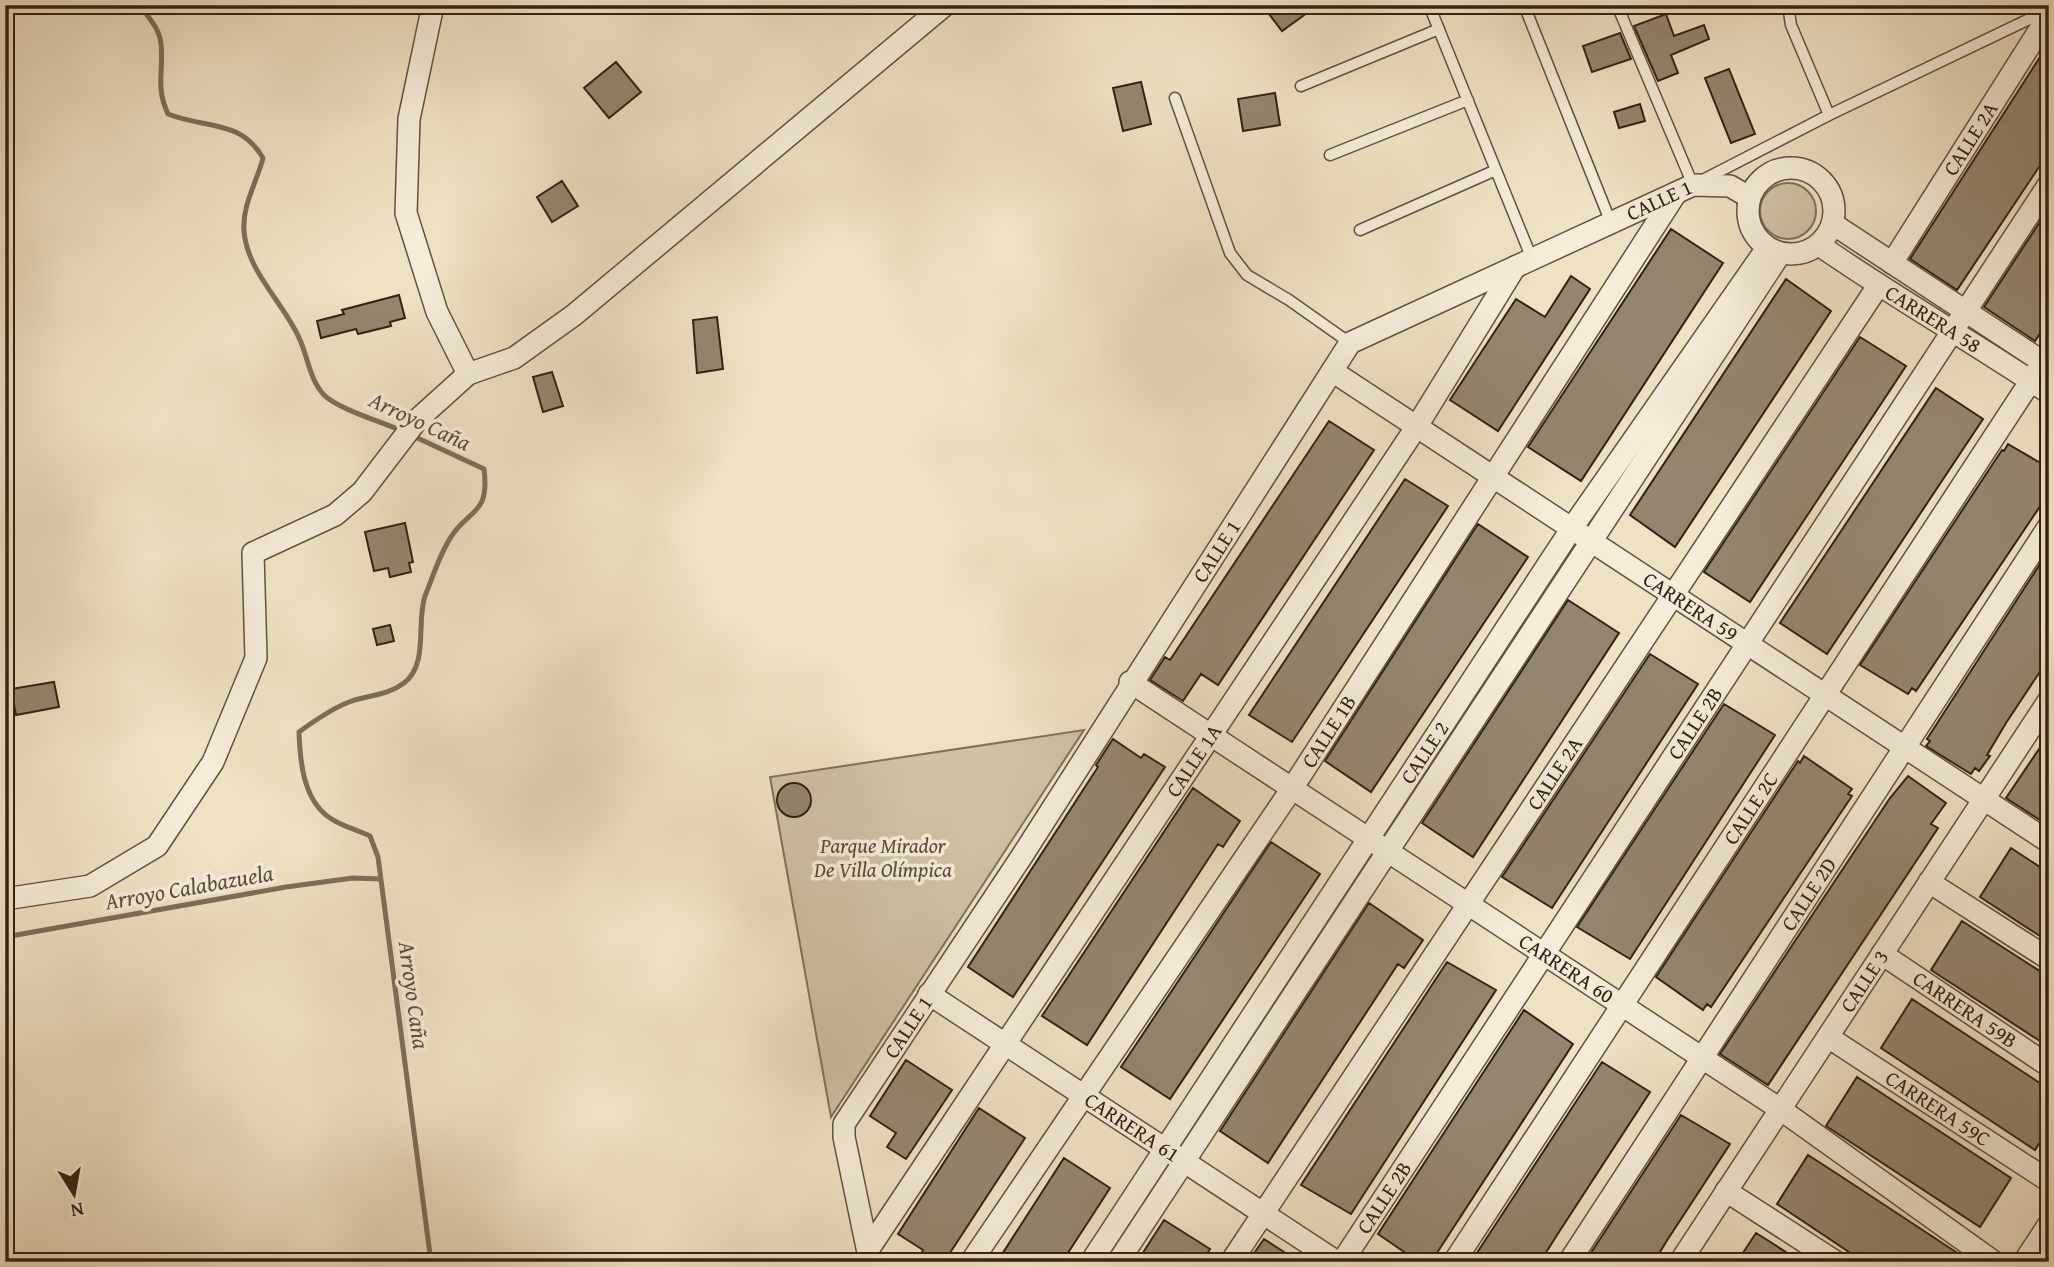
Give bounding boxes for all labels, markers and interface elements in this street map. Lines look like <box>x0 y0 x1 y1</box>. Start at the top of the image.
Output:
street label: CALLE 2A <box>1935 95 2005 182</box>
street label: CALLE 1 <box>1621 171 1697 229</box>
street label: CARRERA 58 <box>1879 277 1987 360</box>
water label: Arroyo Caña <box>363 382 477 459</box>
street label: CALLE 1 <box>1185 513 1248 589</box>
street label: CARRERA 59 <box>1637 563 1745 649</box>
street label: CALLE 2B <box>1660 681 1730 766</box>
street label: CALLE 1B <box>1293 689 1363 774</box>
street label: CALLE 2 <box>1392 715 1456 790</box>
street label: CALLE 1A <box>1158 717 1229 803</box>
street label: CALLE 2A <box>1519 730 1590 816</box>
street label: CALLE 2C <box>1715 766 1786 851</box>
park label: Parque Mirador De Villa Olímpica <box>813 830 952 885</box>
street label: CALLE 2D <box>1773 851 1844 937</box>
water label: Arroyo Calabazuela <box>101 855 276 918</box>
street label: CARRERA 60 <box>1513 926 1620 1011</box>
water label: Arroyo Caña <box>390 938 438 1052</box>
street label: CALLE 3 <box>1832 943 1896 1018</box>
street label: CARRERA 59B <box>1907 963 2024 1056</box>
street label: CALLE 1 <box>876 989 940 1064</box>
street label: CARRERA 59C <box>1880 1062 1997 1154</box>
street label: CARRERA 61 <box>1079 1084 1186 1170</box>
street label: CALLE 2B <box>1349 1155 1419 1240</box>
north arrow <box>38 1158 108 1228</box>
text: N <box>68 1196 86 1226</box>

